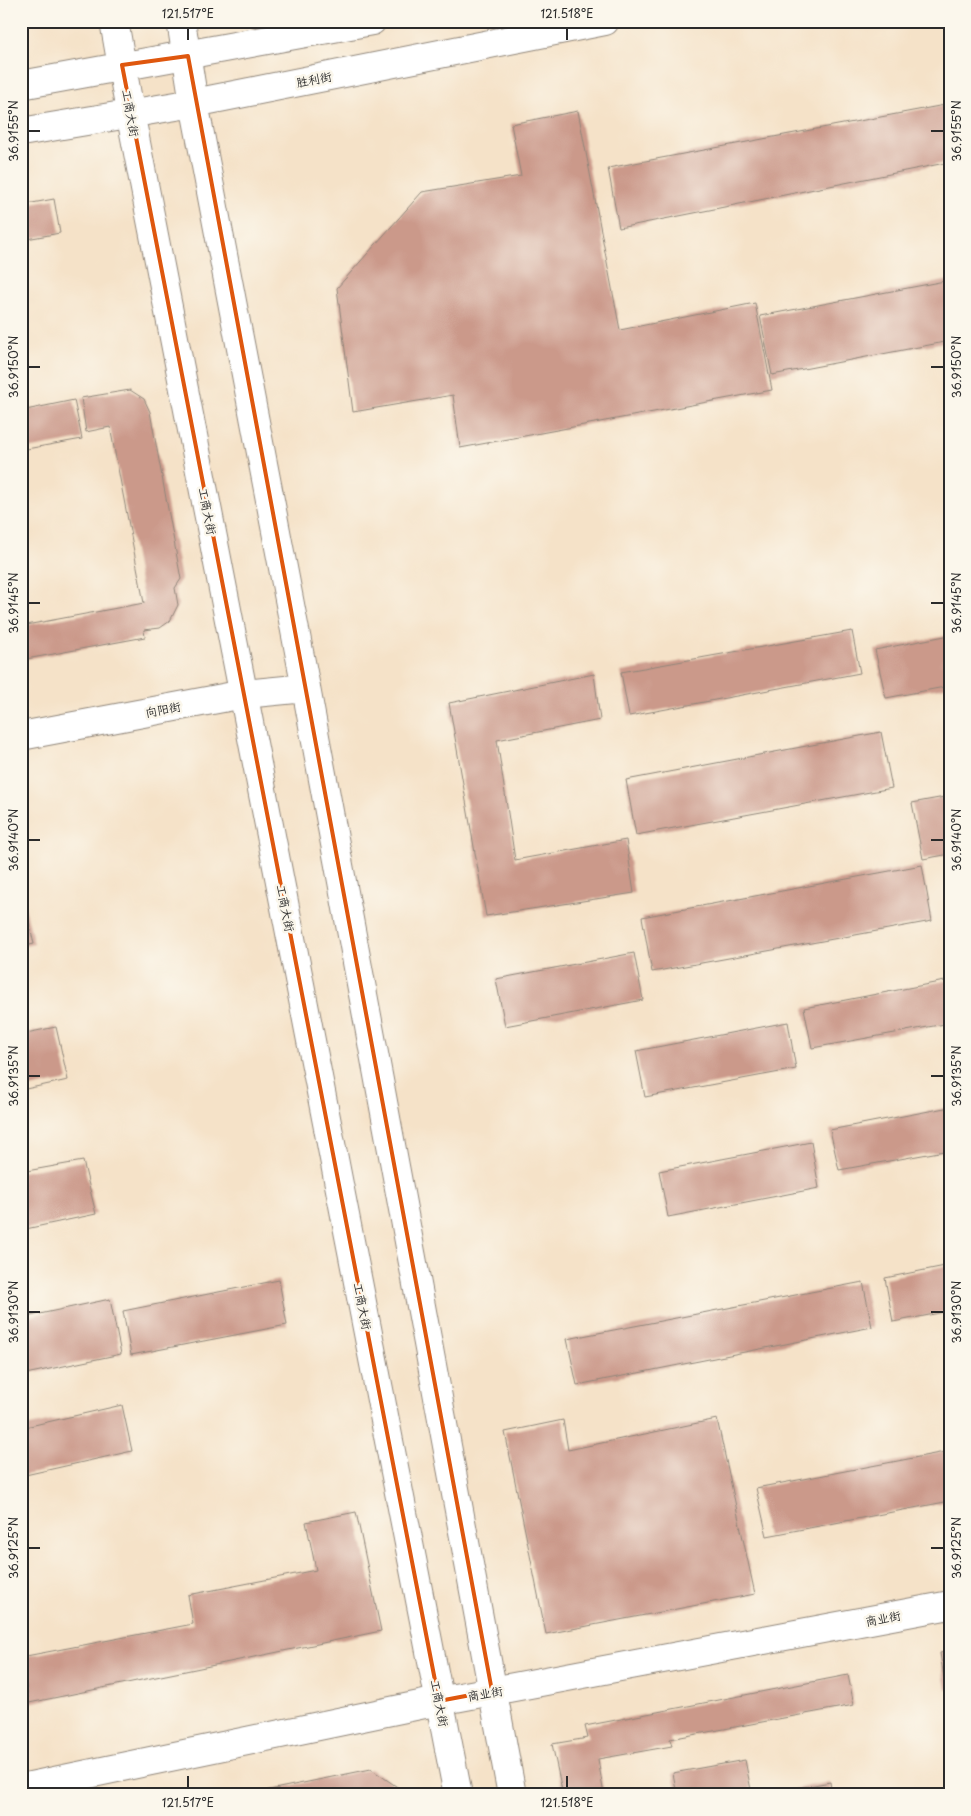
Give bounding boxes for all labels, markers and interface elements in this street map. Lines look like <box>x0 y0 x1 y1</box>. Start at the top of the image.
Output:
text: 121.517°E <box>162 4 214 22</box>
text: 121.518°E <box>540 4 594 22</box>
street label: 胜利街 <box>294 67 333 91</box>
street label: 工商大街 <box>118 88 144 138</box>
text: 36.9155°N <box>4 100 22 162</box>
text: 36.9155°N <box>947 100 965 162</box>
text: 36.9150°N <box>4 336 22 398</box>
text: 36.9150°N <box>947 336 965 398</box>
street label: 工商大街 <box>195 486 221 536</box>
text: 36.9145°N <box>4 572 22 634</box>
text: 36.9145°N <box>947 572 965 634</box>
street label: 向阳街 <box>144 697 182 721</box>
text: 36.9140°N <box>4 809 22 871</box>
text: 36.9140°N <box>947 809 965 871</box>
street label: 工商大街 <box>273 883 299 933</box>
text: 36.9135°N <box>4 1045 22 1107</box>
text: 36.9135°N <box>947 1045 965 1107</box>
text: 36.9130°N <box>4 1281 22 1343</box>
street label: 工商大街 <box>350 1281 376 1331</box>
text: 36.9130°N <box>947 1281 965 1343</box>
text: 36.9125°N <box>4 1517 22 1579</box>
text: 36.9125°N <box>947 1517 965 1579</box>
street label: 商业街 <box>864 1606 902 1630</box>
street label: 工商大街 <box>427 1678 453 1728</box>
street label: 商业街 <box>466 1681 504 1705</box>
text: 121.517°E <box>162 1793 214 1811</box>
text: 121.518°E <box>540 1793 594 1811</box>

